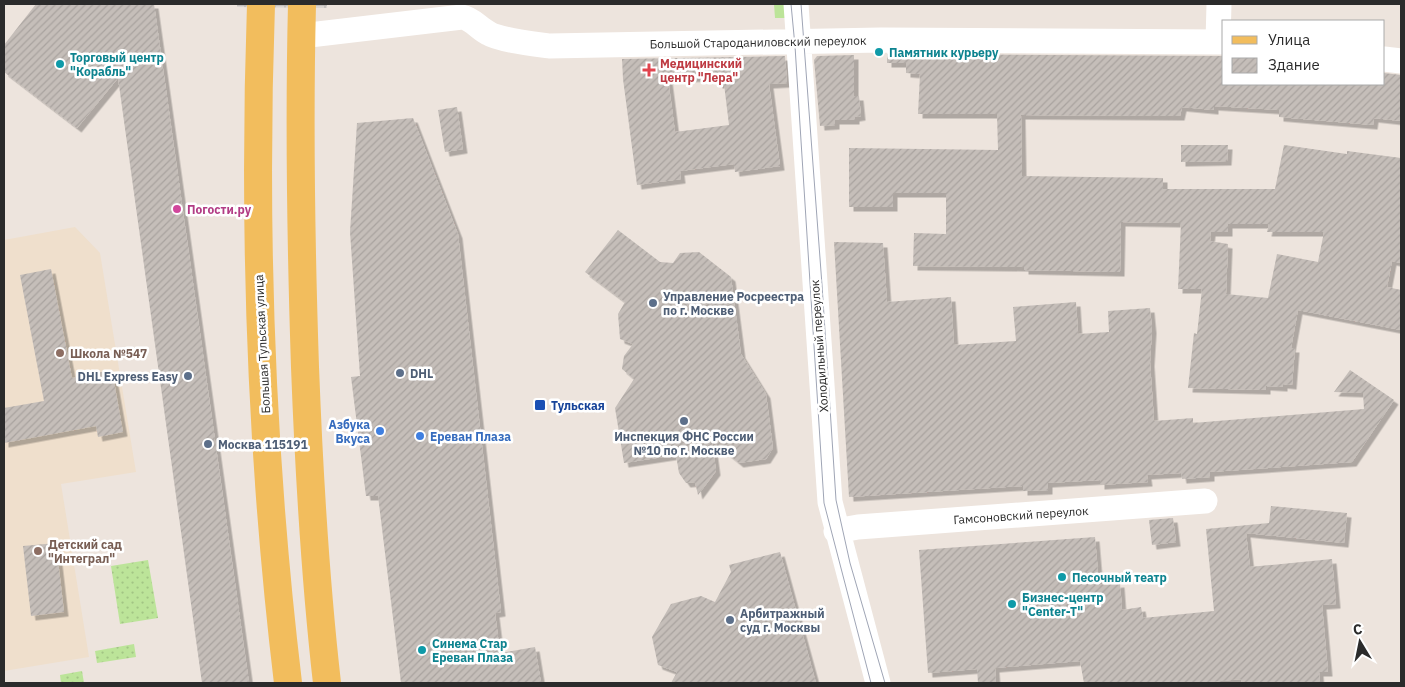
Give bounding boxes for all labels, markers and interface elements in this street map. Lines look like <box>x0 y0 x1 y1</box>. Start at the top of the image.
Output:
legend <box>1222 20 1385 85</box>
text: Улица <box>1268 30 1310 49</box>
street label: Большой Староданиловский переулок <box>649 33 867 51</box>
place label: Памятник курьеру <box>889 45 999 60</box>
marker: Памятник курьеру <box>873 46 885 58</box>
place label: Торговый центр "Корабль" <box>70 50 164 79</box>
text: Здание <box>1268 55 1320 74</box>
place label: Медицинский центр "Лера" <box>660 56 742 85</box>
marker: Торговый центр "Корабль" <box>54 58 66 70</box>
marker: Медицинский центр "Лера" <box>642 63 656 77</box>
place label: Погости.ру <box>187 202 252 217</box>
marker: Погости.ру <box>171 203 183 215</box>
street label: Большая Тульская улица <box>251 274 273 414</box>
street label: Холодильный переулок <box>807 279 831 413</box>
place label: Управление Росреестра по г. Москве <box>663 289 804 318</box>
marker: Управление Росреестра по г. Москве <box>647 297 659 309</box>
place label: Школа №547 <box>70 346 147 361</box>
marker: Школа №547 <box>54 347 66 359</box>
place label: DHL <box>410 366 433 381</box>
marker: DHL <box>394 367 406 379</box>
place label: DHL Express Easy <box>78 369 179 384</box>
marker: DHL Express Easy <box>182 370 194 382</box>
marker: Тульская <box>533 398 547 412</box>
place label: Тульская <box>551 398 605 413</box>
marker: Инспекция ФНС России №10 по г. Москве <box>678 415 690 427</box>
place label: Азбука Вкуса <box>328 417 370 446</box>
marker: Азбука Вкуса <box>374 425 386 437</box>
place label: Ереван Плаза <box>430 429 511 444</box>
place label: Инспекция ФНС России №10 по г. Москве <box>614 429 754 458</box>
marker: Ереван Плаза <box>414 430 426 442</box>
place label: Москва 115191 <box>218 437 308 452</box>
marker: Москва 115191 <box>202 438 214 450</box>
street label: Гамсоновский переулок <box>953 503 1089 527</box>
place label: Детский сад "Интеграл" <box>48 537 122 566</box>
marker: Детский сад "Интеграл" <box>32 545 44 557</box>
place label: Песочный театр <box>1072 570 1167 585</box>
marker: Песочный театр <box>1056 571 1068 583</box>
place label: Бизнес-центр "Center-T" <box>1022 590 1104 619</box>
marker: Бизнес-центр "Center-T" <box>1006 598 1018 610</box>
place label: Арбитражный суд г. Москвы <box>740 606 824 635</box>
marker: Арбитражный суд г. Москвы <box>724 614 736 626</box>
north arrow <box>1335 617 1385 667</box>
text: С <box>1352 620 1364 639</box>
place label: Синема Стар Ереван Плаза <box>432 636 513 665</box>
marker: Синема Стар Ереван Плаза <box>416 644 428 656</box>

